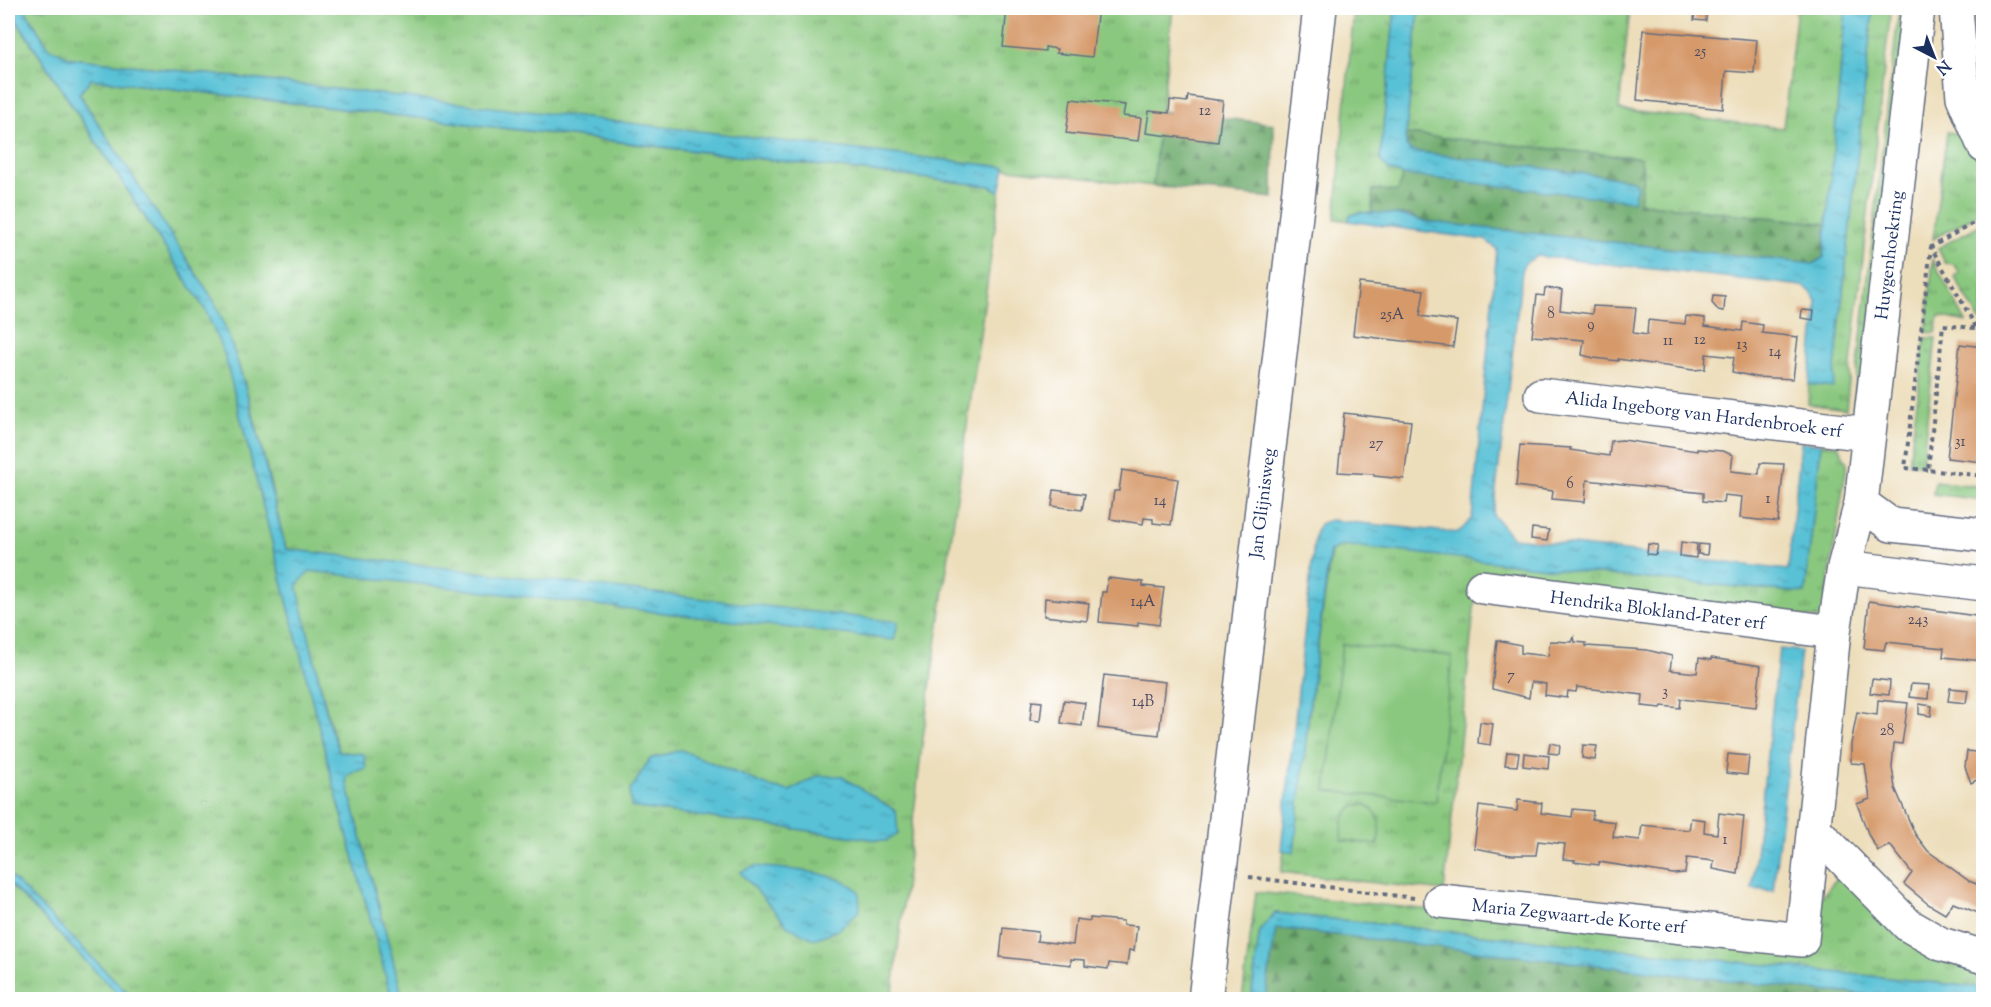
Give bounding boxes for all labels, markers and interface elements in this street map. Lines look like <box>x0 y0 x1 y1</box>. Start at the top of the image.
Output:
north arrow <box>1904 27 1964 87</box>
house number: 25 <box>1694 42 1706 63</box>
text: N <box>1930 53 1955 79</box>
house number: 12 <box>1199 101 1211 122</box>
street label: Huygenhoekring <box>1870 189 1912 321</box>
house number: 8 <box>1547 304 1555 325</box>
house number: 25A <box>1380 305 1404 326</box>
house number: 9 <box>1587 315 1595 336</box>
house number: 12 <box>1694 330 1706 351</box>
house number: 11 <box>1663 331 1673 352</box>
house number: 13 <box>1736 335 1748 356</box>
house number: 14 <box>1769 342 1782 363</box>
street label: Alida Ingeborg van Hardenbroek erf <box>1564 386 1845 446</box>
house number: 31 <box>1954 432 1966 453</box>
house number: 27 <box>1369 434 1384 455</box>
street label: Jan Glijnisweg <box>1244 446 1284 561</box>
house number: 6 <box>1566 474 1574 495</box>
house number: 1 <box>1765 489 1771 510</box>
house number: 14 <box>1154 491 1167 512</box>
street label: Hendrika Blokland-Pater erf <box>1549 586 1768 638</box>
house number: 14A <box>1131 592 1155 613</box>
house number: 243 <box>1908 610 1928 631</box>
house number: 7 <box>1507 666 1515 687</box>
house number: 3 <box>1662 682 1668 703</box>
house number: 14B <box>1132 692 1155 713</box>
house number: 28 <box>1880 721 1894 742</box>
house number: 1 <box>1722 830 1728 851</box>
street label: Maria Zegwaart-de Korte erf <box>1470 894 1688 942</box>

